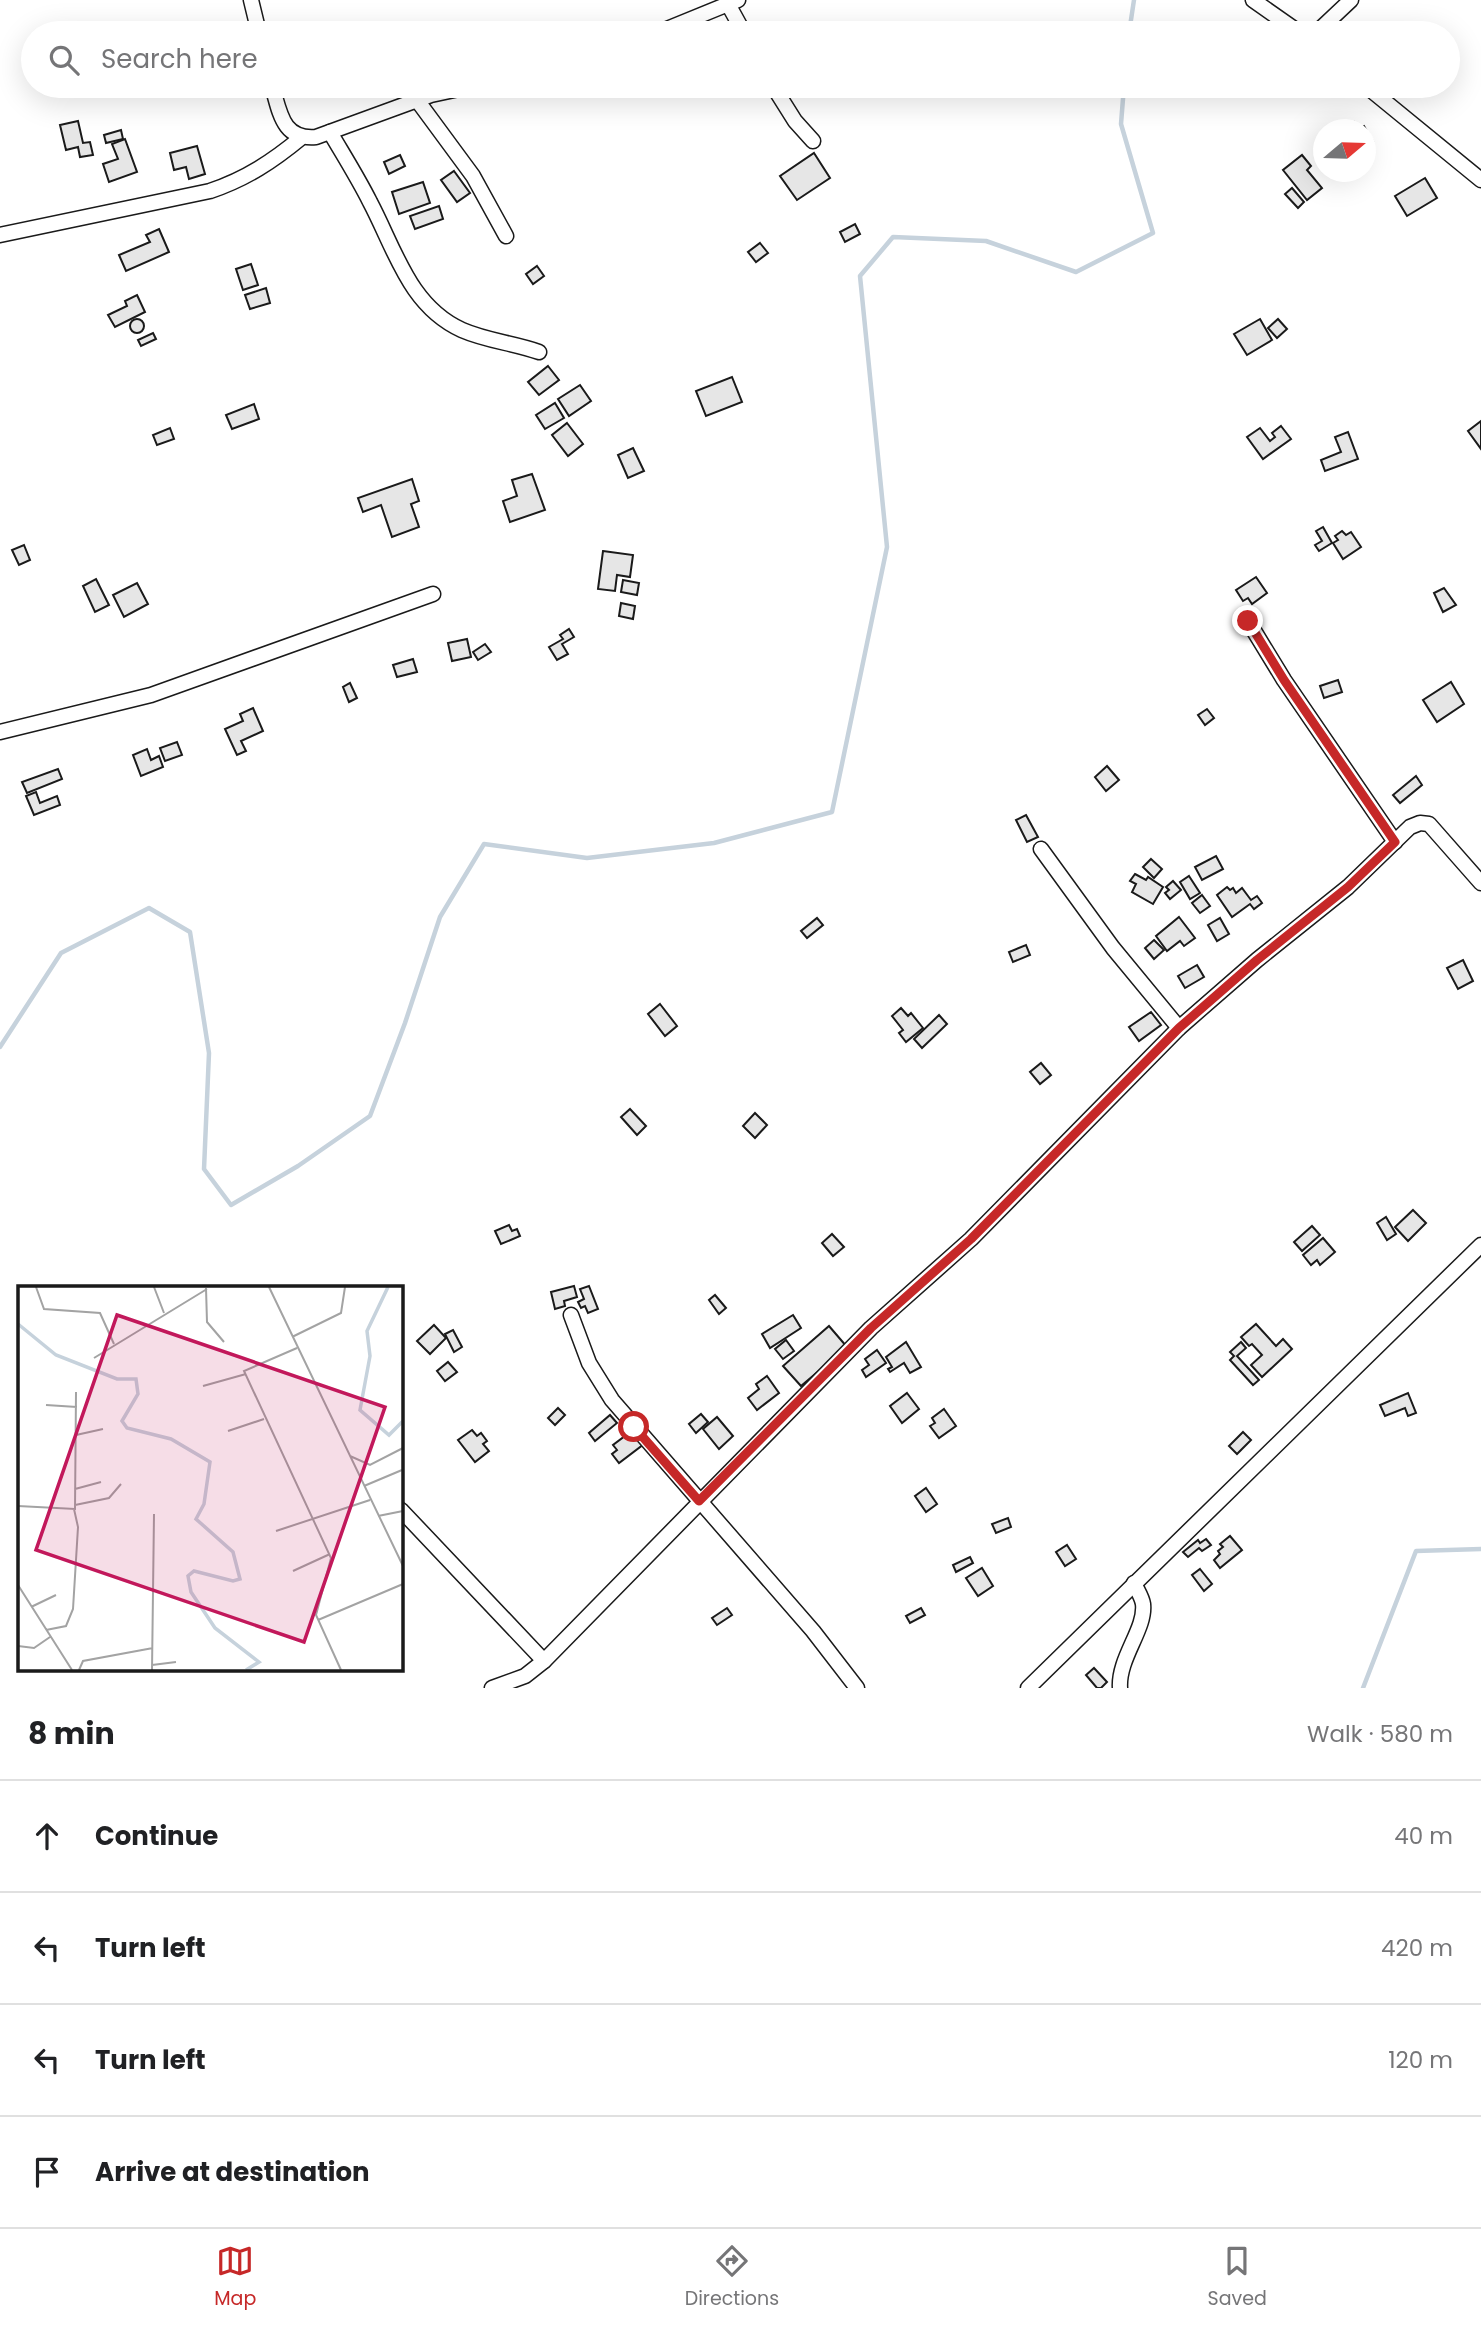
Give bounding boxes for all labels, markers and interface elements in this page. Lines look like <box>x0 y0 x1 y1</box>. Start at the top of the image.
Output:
search box <box>21 21 1460 98</box>
icon: search <box>45 41 83 79</box>
text: Search here <box>101 41 258 77</box>
north arrow <box>1313 119 1376 182</box>
route end <box>1232 605 1263 636</box>
inset map <box>18 1286 402 1671</box>
route start <box>618 1411 649 1442</box>
text: 8 min <box>28 1712 115 1755</box>
text: Walk · 580 m <box>1307 1718 1453 1750</box>
icon: ahead <box>28 1817 66 1855</box>
text: Continue <box>95 1818 218 1854</box>
text: 40 m <box>1394 1820 1453 1852</box>
icon: left <box>28 1929 66 1967</box>
text: Turn left <box>95 1930 206 1966</box>
text: 420 m <box>1381 1932 1453 1964</box>
icon: left <box>28 2041 66 2079</box>
text: Turn left <box>95 2042 206 2078</box>
text: 120 m <box>1388 2044 1453 2076</box>
icon: arrive <box>28 2153 66 2191</box>
text: Arrive at destination <box>95 2154 370 2190</box>
tab: Map <box>214 2242 256 2313</box>
tab: Directions <box>685 2242 779 2313</box>
tab: Saved <box>1208 2242 1267 2313</box>

